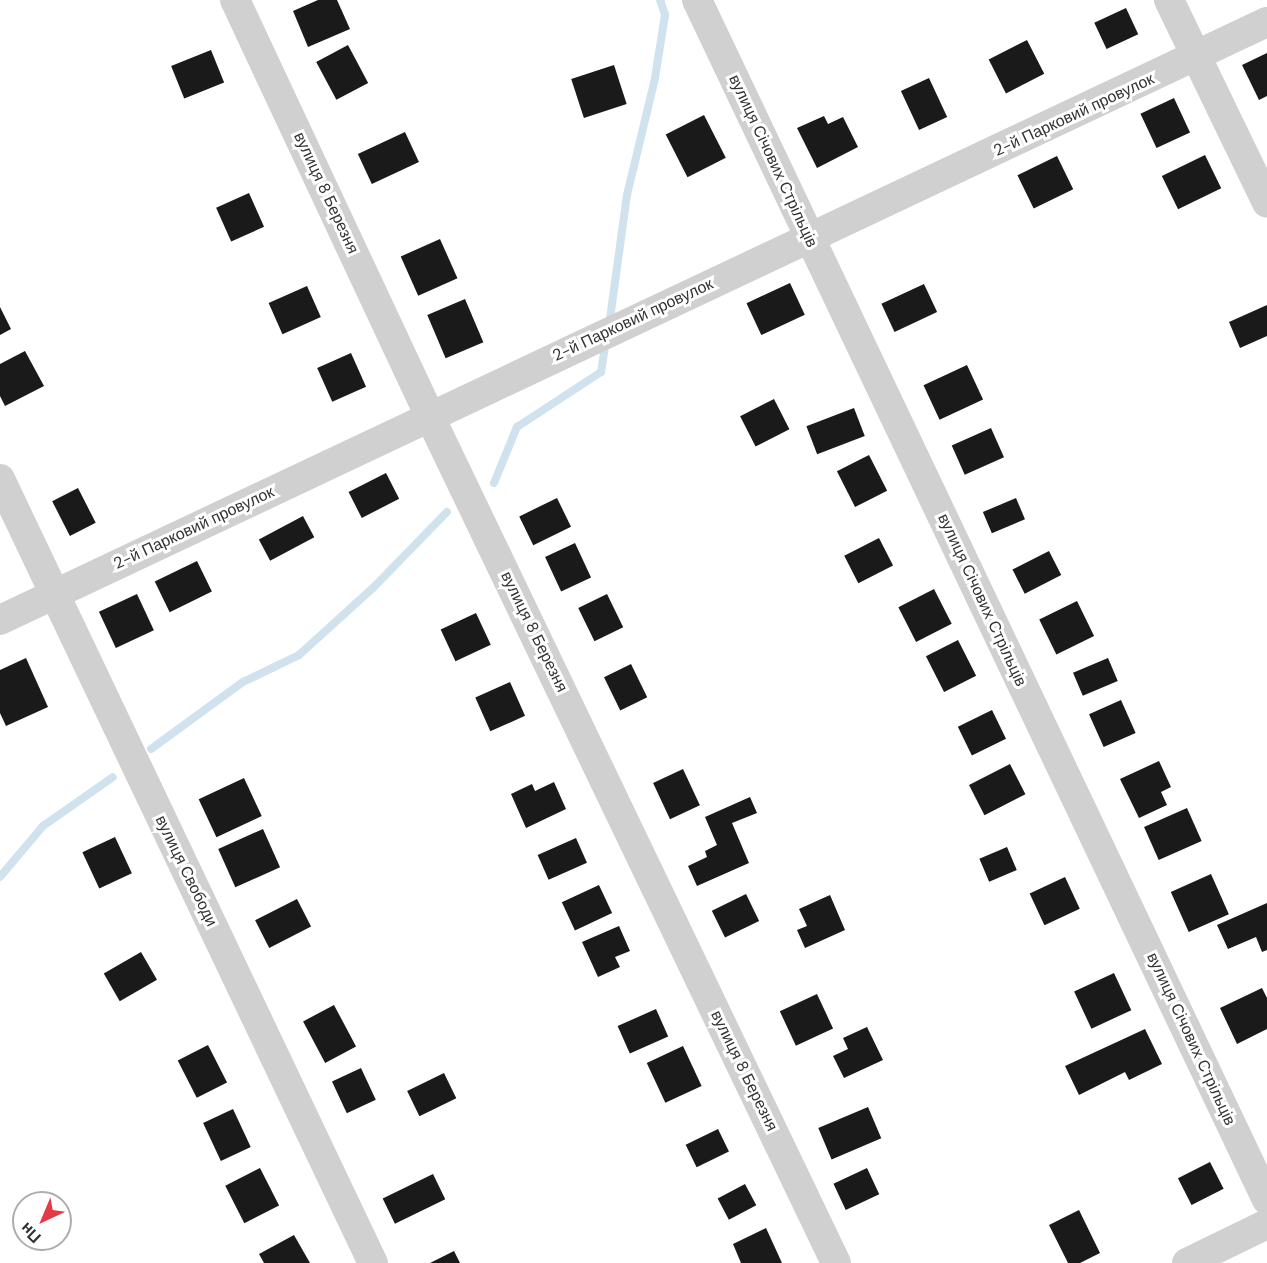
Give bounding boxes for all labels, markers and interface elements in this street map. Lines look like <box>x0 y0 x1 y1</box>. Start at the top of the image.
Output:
street label: 2-й Парковий провулок <box>991 69 1157 161</box>
street label: вулиця Січових Стрільців <box>724 72 822 250</box>
street label: вулиця 8 Березня <box>289 129 363 257</box>
street label: 2-й Парковий провулок <box>550 274 716 366</box>
street label: 2-й Парковий провулок <box>111 482 277 574</box>
street label: вулиця Січових Стрільців <box>933 511 1031 689</box>
street label: вулиця 8 Березня <box>496 569 572 695</box>
street label: вулиця Свободи <box>151 812 221 930</box>
street label: вулиця Січових Стрільців <box>1142 950 1240 1128</box>
street label: вулиця 8 Березня <box>706 1008 782 1134</box>
north arrow <box>12 1191 72 1251</box>
text: Пн <box>16 1218 45 1248</box>

